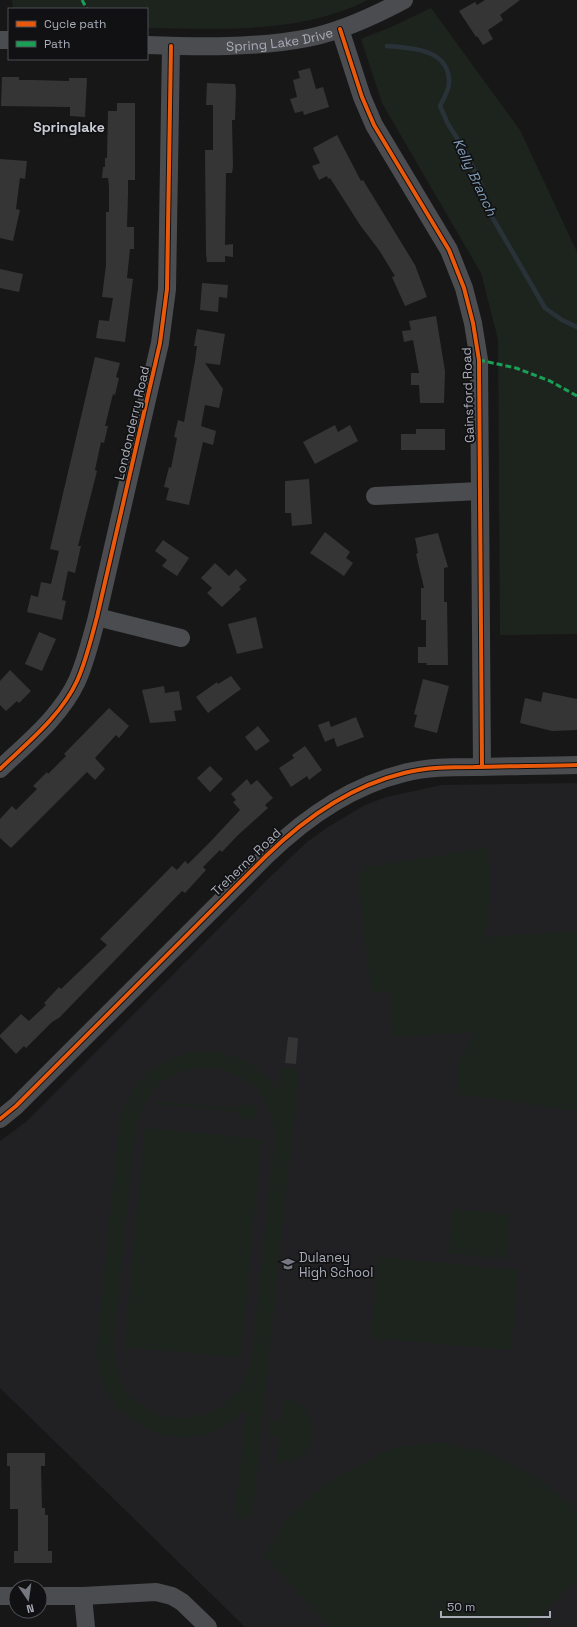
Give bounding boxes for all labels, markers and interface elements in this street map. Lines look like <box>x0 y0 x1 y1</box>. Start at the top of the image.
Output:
legend <box>8 8 148 60</box>
text: Cycle path <box>44 16 106 32</box>
street label: Spring Lake Drive <box>226 23 335 55</box>
text: Path <box>44 36 70 52</box>
district label: Springlake <box>33 118 105 136</box>
water label: Kelly Branch <box>449 135 501 219</box>
street label: Gainsford Road <box>458 347 478 443</box>
street label: Londonderry Road <box>111 364 153 482</box>
street label: Treherne Road <box>208 824 284 900</box>
place label: Dulaney High School <box>299 1249 373 1281</box>
school or university icon: Dulaney High School <box>280 1256 296 1272</box>
north arrow <box>8 1579 48 1619</box>
scale bar <box>441 1593 550 1619</box>
text: 50 m <box>447 1599 475 1615</box>
text: N <box>25 1601 35 1616</box>

